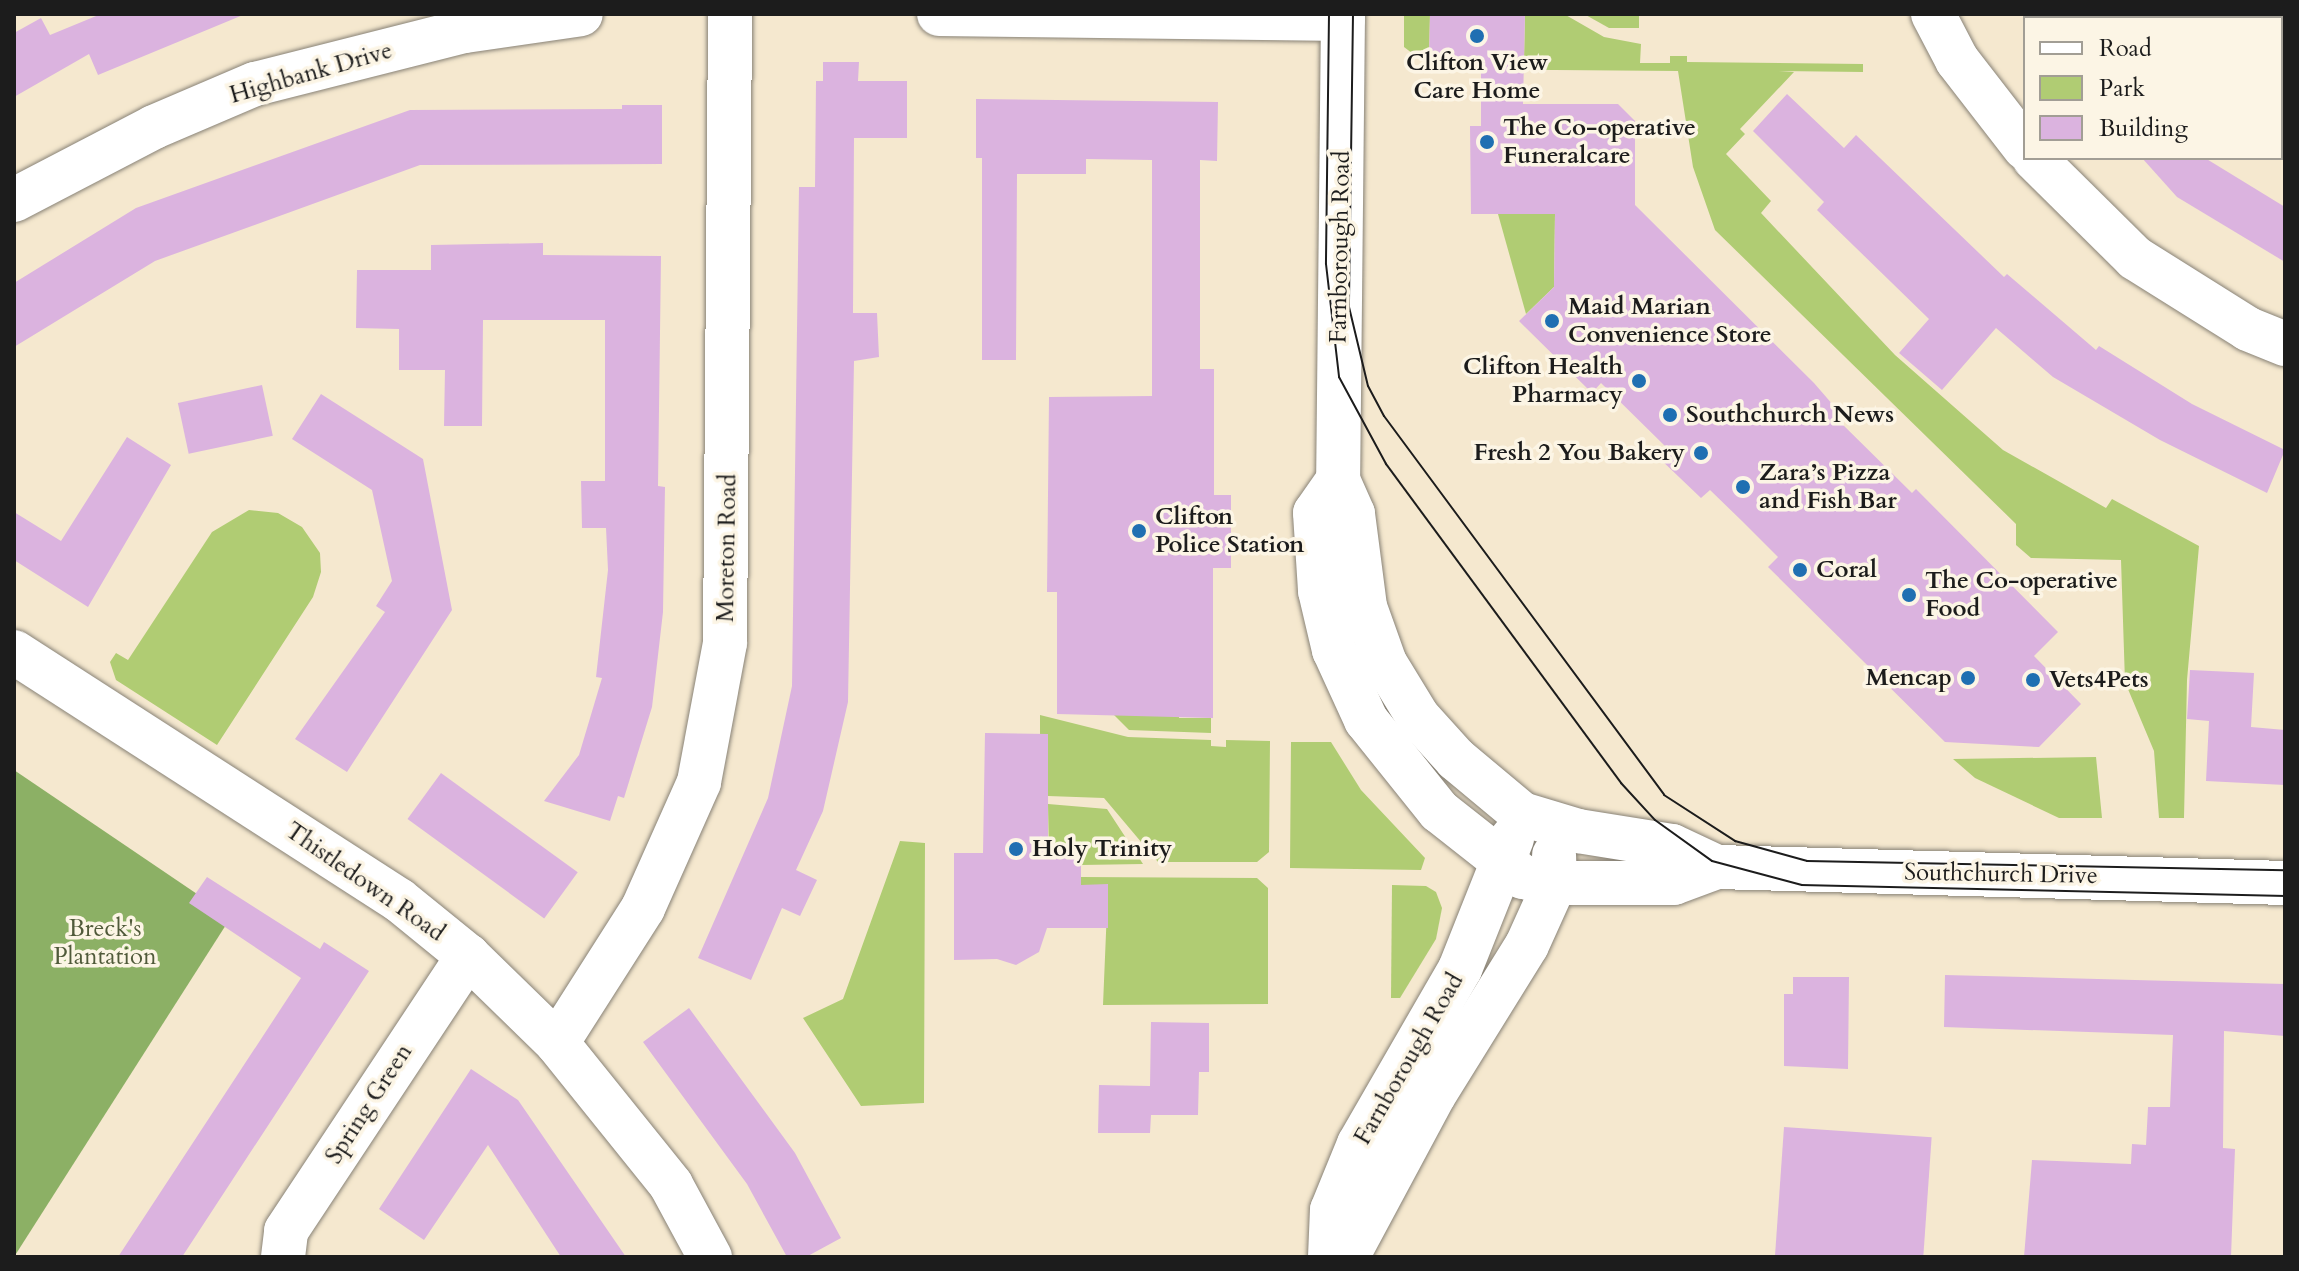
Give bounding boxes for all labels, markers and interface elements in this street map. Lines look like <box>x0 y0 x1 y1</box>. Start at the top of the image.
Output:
legend <box>2023 16 2283 160</box>
marker: Clifton View Care Home <box>1468 27 1486 45</box>
text: Road <box>2099 32 2152 65</box>
street label: Highbank Drive <box>226 36 396 110</box>
place label: Clifton View Care Home <box>1406 49 1548 105</box>
text: Park <box>2099 72 2145 105</box>
text: Building <box>2099 112 2188 145</box>
place label: The Co-operative Funeralcare <box>1503 114 1696 170</box>
marker: The Co-operative Funeralcare <box>1478 133 1496 151</box>
street label: Farnborough Road <box>1324 150 1356 344</box>
place label: Maid Marian Convenience Store <box>1568 293 1772 349</box>
marker: Maid Marian Convenience Store <box>1543 312 1561 330</box>
place label: Clifton Health Pharmacy <box>1463 353 1623 409</box>
marker: Clifton Health Pharmacy <box>1630 372 1648 390</box>
place label: Southchurch News <box>1686 401 1894 429</box>
marker: Southchurch News <box>1661 406 1679 424</box>
place label: Fresh 2 You Bakery <box>1473 439 1685 467</box>
marker: Fresh 2 You Bakery <box>1692 444 1710 462</box>
place label: Zara’s Pizza and Fish Bar <box>1759 459 1897 515</box>
street label: Moreton Road <box>711 473 743 623</box>
marker: Zara’s Pizza and Fish Bar <box>1734 478 1752 496</box>
place label: Clifton Police Station <box>1155 503 1304 559</box>
marker: Clifton Police Station <box>1130 522 1148 540</box>
place label: Coral <box>1816 556 1877 584</box>
marker: Coral <box>1791 561 1809 579</box>
place label: The Co-operative Food <box>1925 567 2118 623</box>
marker: The Co-operative Food <box>1900 586 1918 604</box>
place label: Mencap <box>1866 664 1952 692</box>
place label: Vets4Pets <box>2049 666 2149 694</box>
marker: Mencap <box>1959 669 1977 687</box>
marker: Vets4Pets <box>2024 671 2042 689</box>
street label: Thistledown Road <box>280 816 450 948</box>
place label: Holy Trinity <box>1032 835 1172 863</box>
marker: Holy Trinity <box>1007 840 1025 858</box>
street label: Southchurch Drive <box>1904 858 2098 890</box>
park label: Breck's Plantation <box>53 915 157 971</box>
street label: Farnborough Road <box>1348 968 1470 1150</box>
street label: Spring Green <box>320 1039 418 1169</box>

